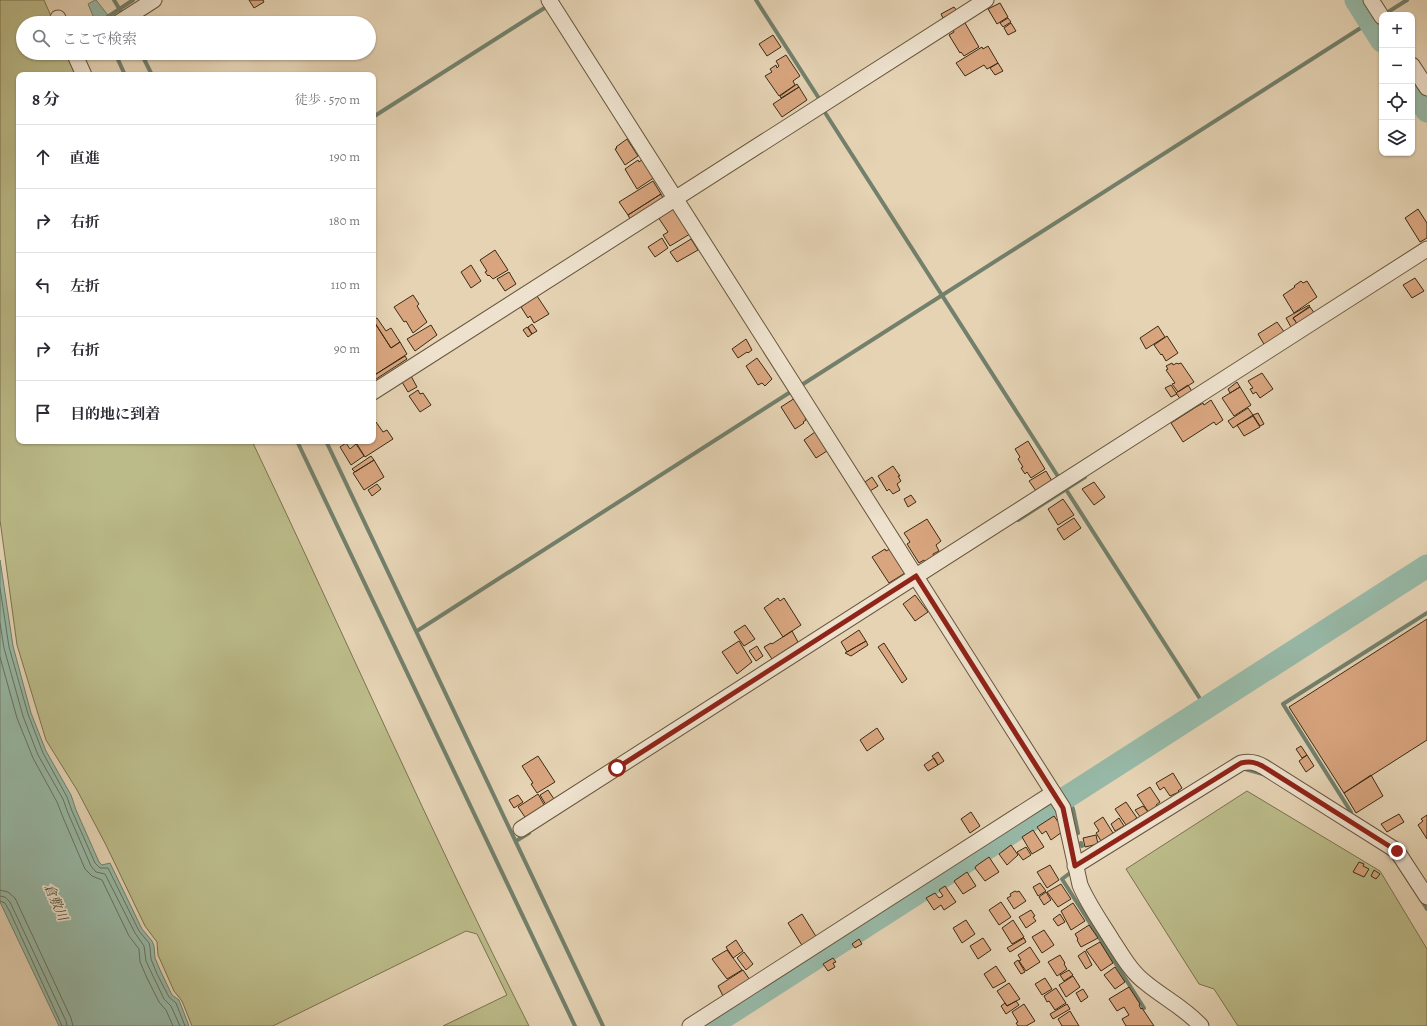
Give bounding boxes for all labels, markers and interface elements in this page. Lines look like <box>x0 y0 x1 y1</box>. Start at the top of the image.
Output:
map controls <box>1379 12 1415 156</box>
button: + <box>1379 12 1415 48</box>
search box <box>16 16 376 60</box>
icon: search <box>30 27 52 49</box>
text: ここで検索 <box>62 29 137 49</box>
button: − <box>1379 48 1415 84</box>
button: locate <box>1379 84 1415 120</box>
text: 8 分 <box>32 88 60 111</box>
text: 徒歩 · 570 m <box>295 91 360 108</box>
button: layers <box>1379 120 1415 156</box>
icon: ahead <box>32 146 54 168</box>
text: 直進 <box>70 148 100 168</box>
text: 190 m <box>329 148 360 165</box>
icon: right <box>32 210 54 232</box>
text: 右折 <box>70 212 100 232</box>
text: 180 m <box>329 212 360 229</box>
icon: left <box>32 274 54 296</box>
text: 左折 <box>70 276 100 296</box>
text: 110 m <box>331 276 360 293</box>
icon: right <box>32 338 54 360</box>
text: 右折 <box>70 340 100 360</box>
text: 90 m <box>334 340 360 357</box>
icon: arrive <box>32 402 54 424</box>
text: 目的地に到着 <box>70 404 160 424</box>
route start <box>608 759 626 777</box>
route end <box>1388 842 1406 860</box>
water label: 倉敷川 <box>40 881 73 925</box>

